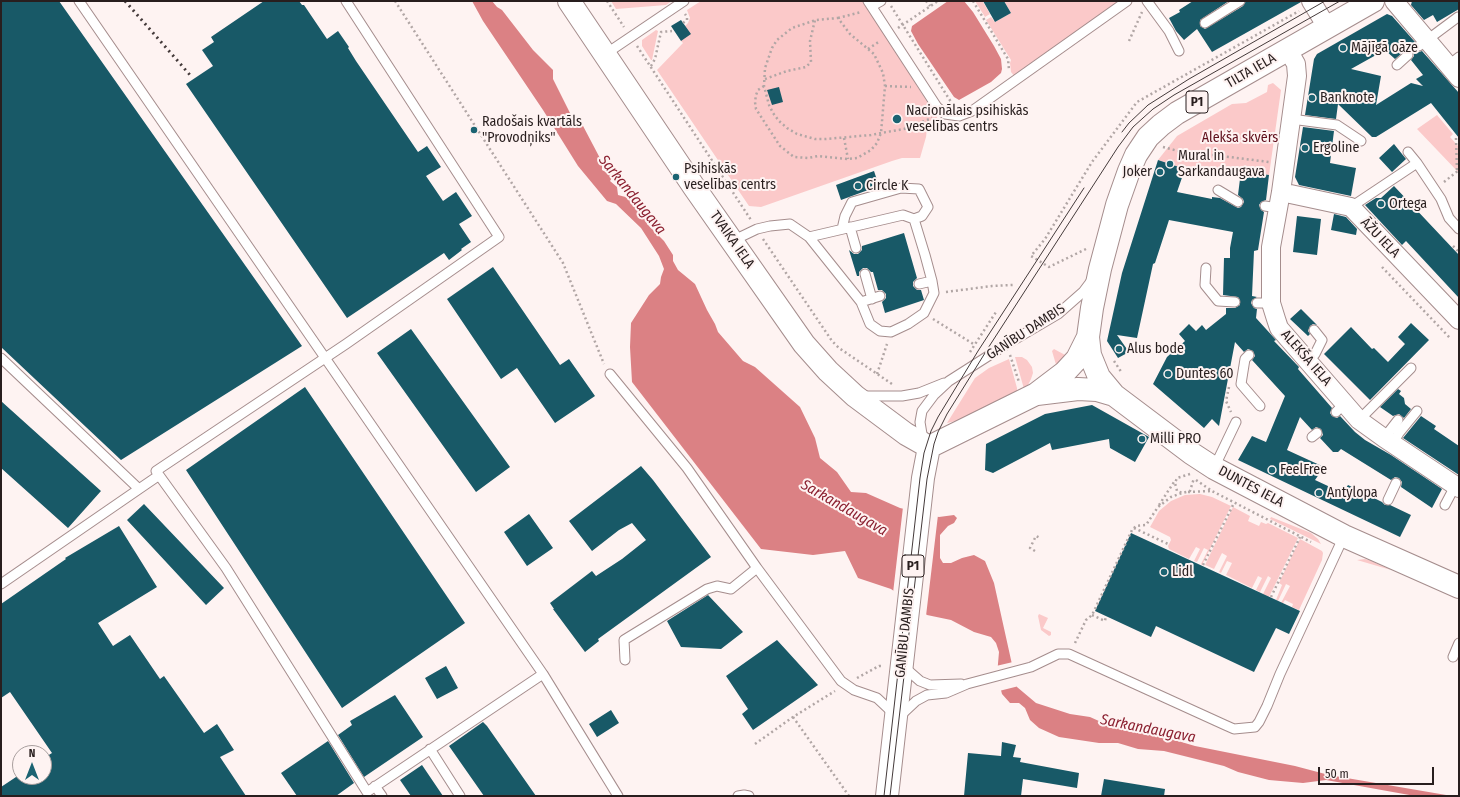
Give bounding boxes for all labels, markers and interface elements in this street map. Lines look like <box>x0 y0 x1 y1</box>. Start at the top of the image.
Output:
place label: Mājīgā oāze <box>1351 40 1418 56</box>
marker: Mājīgā oāze <box>1338 43 1348 53</box>
street label: TILTA IELA <box>1223 50 1279 92</box>
place label: Banknote <box>1320 90 1374 106</box>
road number: P1 <box>1186 91 1208 113</box>
marker: Banknote <box>1307 93 1317 103</box>
place label: Nacionālais psihiskās veselības centrs <box>906 103 1029 136</box>
marker: Nacionālais psihiskās veselības centrs <box>891 113 903 125</box>
place label: Radošais kvartāls "Provodņiks" <box>482 114 582 146</box>
marker: Radošais kvartāls "Provodņiks" <box>469 125 479 135</box>
park label: Alekša skvērs <box>1202 130 1278 146</box>
place label: Ergoline <box>1313 140 1359 156</box>
marker: Ergoline <box>1300 143 1310 153</box>
place label: Mural in Sarkandaugava <box>1178 148 1265 180</box>
water label: Sarkandaugava <box>595 152 669 238</box>
marker: Mural in Sarkandaugava <box>1165 159 1175 169</box>
place label: Psihiskās veselības centrs <box>684 161 776 194</box>
place label: Joker <box>1123 164 1152 180</box>
marker: Joker <box>1155 167 1165 177</box>
marker: Psihiskās veselības centrs <box>671 172 681 182</box>
place label: Circle K <box>866 178 908 194</box>
marker: Circle K <box>853 181 863 191</box>
place label: Ortega <box>1389 196 1427 212</box>
marker: Ortega <box>1376 199 1386 209</box>
street label: TVAIKA IELA <box>706 208 758 272</box>
street label: ĀŽU IELA <box>1357 214 1403 262</box>
street label: GANĪBU DAMBIS <box>984 300 1068 364</box>
street label: ALEKŠA IELA <box>1277 327 1335 389</box>
place label: Alus bode <box>1127 341 1184 357</box>
marker: Alus bode <box>1114 344 1124 354</box>
place label: Duntes 60 <box>1176 366 1234 382</box>
marker: Duntes 60 <box>1163 369 1173 379</box>
place label: Milli PRO <box>1150 431 1201 447</box>
marker: Milli PRO <box>1137 434 1147 444</box>
place label: FeelFree <box>1280 462 1327 478</box>
street label: DUNTES IELA <box>1215 463 1287 511</box>
marker: FeelFree <box>1267 465 1277 475</box>
water label: Sarkandaugava <box>798 476 890 540</box>
place label: Antylopa <box>1327 485 1378 501</box>
marker: Antylopa <box>1314 488 1324 498</box>
road number: P1 <box>902 555 924 577</box>
place label: Lidl <box>1172 564 1193 580</box>
marker: Lidl <box>1159 567 1169 577</box>
street label: GANĪBU DAMBIS <box>892 587 918 679</box>
water label: Sarkandaugava <box>1099 711 1197 747</box>
north arrow <box>12 745 52 785</box>
text: N <box>29 747 35 760</box>
scale bar <box>1320 759 1436 785</box>
text: 50 m <box>1325 767 1349 781</box>

